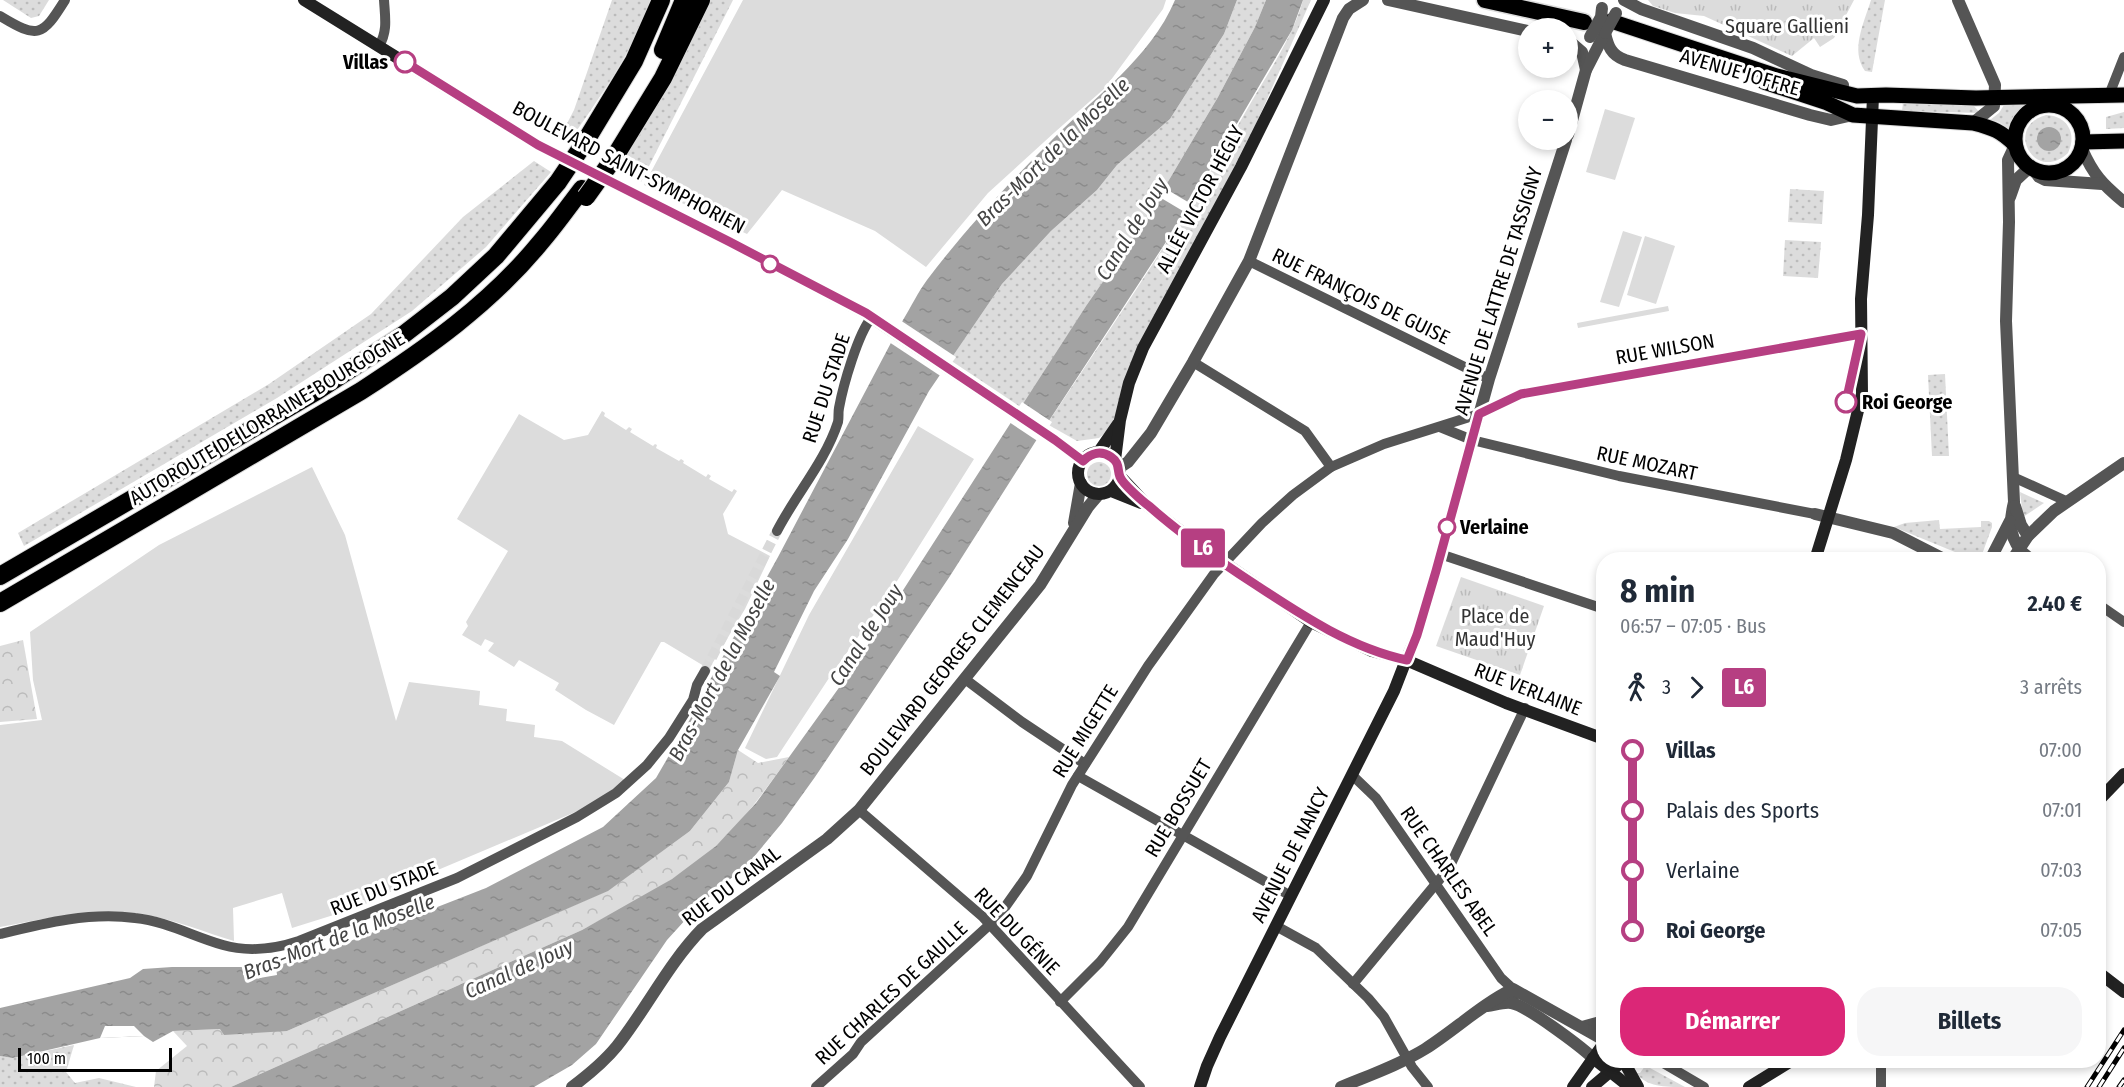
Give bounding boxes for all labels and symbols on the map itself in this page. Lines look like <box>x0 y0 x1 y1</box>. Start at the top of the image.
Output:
park label: Square Gallieni <box>1725 14 1849 38</box>
street label: AVENUE JOFFRE <box>1677 43 1803 101</box>
place label: Villas <box>342 50 388 74</box>
marker: Villas <box>394 51 416 73</box>
water label: Bras-Mort de la Moselle <box>971 72 1135 232</box>
street label: BOULEVARD SAINT-SYMPHORIEN <box>509 95 749 239</box>
street label: ALLÉE VICTOR HÉGLY <box>1151 121 1249 277</box>
street label: AVENUE DE LATTRE DE TASSIGNY <box>1449 164 1547 418</box>
water label: Canal de Jouy <box>1090 172 1174 285</box>
street label: RUE FRANÇOIS DE GUISE <box>1268 243 1454 350</box>
unlabelled marker <box>761 255 779 273</box>
street label: AUTOROUTE DE LORRAINE-BOURGOGNE <box>125 326 409 510</box>
street label: RUE WILSON <box>1614 328 1716 370</box>
street label: RUE DU STADE <box>797 330 855 446</box>
place label: Roi George <box>1862 390 1952 414</box>
marker: Roi George <box>1835 391 1857 413</box>
street label: RUE MOZART <box>1594 441 1700 486</box>
place label: Verlaine <box>1459 515 1529 539</box>
marker: Verlaine <box>1438 518 1456 536</box>
line badge: L6 <box>1176 528 1230 568</box>
street label: BOULEVARD GEORGES CLEMENCEAU <box>854 540 1050 780</box>
water label: Bras-Mort de la Moselle <box>663 574 781 766</box>
water label: Canal de Jouy <box>823 579 909 691</box>
park label: Place de Maud'Huy <box>1455 604 1535 651</box>
street label: RUE VERLAINE <box>1471 658 1585 720</box>
street label: RUE MIGETTE <box>1047 680 1123 782</box>
street label: RUE BOSSUET <box>1139 754 1217 861</box>
street label: AVENUE DE NANCY <box>1246 784 1334 926</box>
street label: RUE CHARLES ABEL <box>1395 802 1503 941</box>
street label: RUE DU CANAL <box>677 841 785 931</box>
street label: RUE DU STADE <box>327 856 441 920</box>
street label: RUE DU GÉNIE <box>969 882 1065 980</box>
water label: Bras-Mort de la Moselle <box>240 889 438 985</box>
street label: RUE CHARLES DE GAULLE <box>810 916 972 1070</box>
water label: Canal de Jouy <box>461 933 578 1005</box>
scale bar <box>18 1045 172 1072</box>

